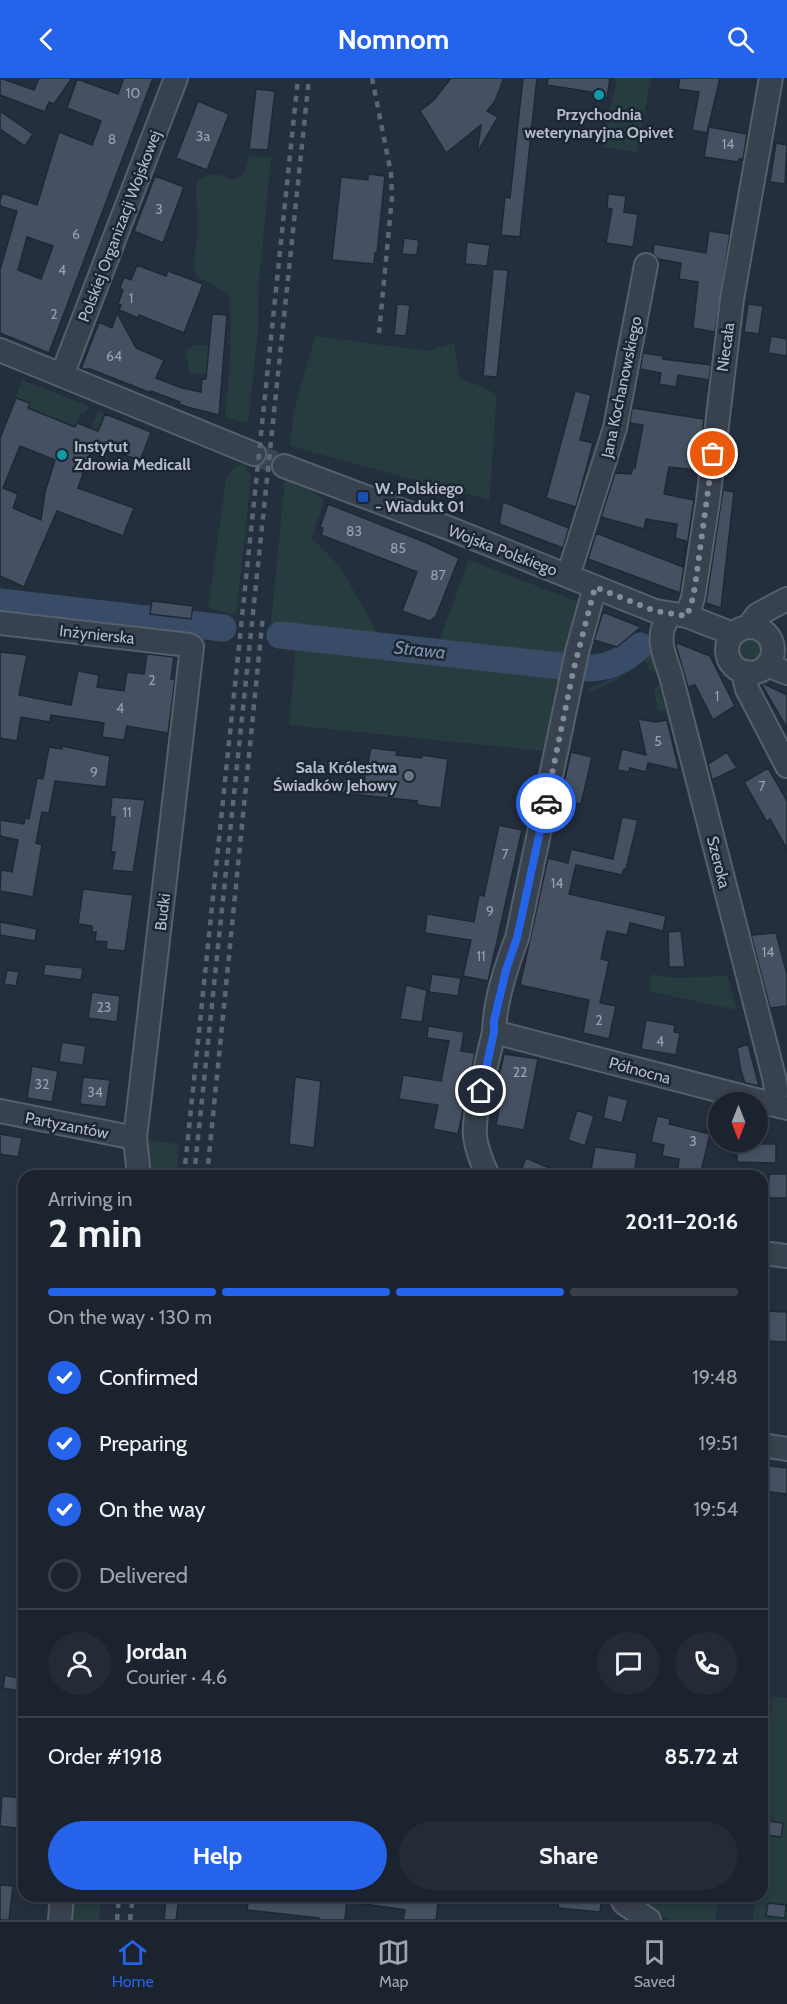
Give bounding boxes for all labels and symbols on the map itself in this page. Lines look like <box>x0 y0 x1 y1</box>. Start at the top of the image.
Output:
house number: 10 <box>126 84 140 102</box>
marker: Przychodnia weterynaryjna Opivet <box>592 88 606 102</box>
place label: Przychodnia weterynaryjna Opivet <box>525 105 674 142</box>
house number: 3a <box>196 127 210 145</box>
street label: Polskiej Organizacji Wojskowej <box>74 128 165 325</box>
house number: 8 <box>108 130 116 148</box>
house number: 14 <box>722 135 734 153</box>
house number: 3 <box>155 200 163 218</box>
house number: 6 <box>72 225 80 243</box>
house number: 4 <box>58 261 66 279</box>
house number: 1 <box>129 289 133 307</box>
house number: 2 <box>50 305 58 323</box>
street label: Jana Kochanowskiego <box>597 314 646 461</box>
street label: Niecała <box>713 321 738 373</box>
house number: 64 <box>106 347 122 365</box>
pin <box>687 428 738 479</box>
place label: Instytut Zdrowia Medicall <box>74 437 191 474</box>
marker: Instytut Zdrowia Medicall <box>55 448 69 462</box>
place label: W. Polskiego - Wiadukt 01 <box>375 479 464 516</box>
marker: W. Polskiego - Wiadukt 01 <box>356 490 370 504</box>
street label: Wojska Polskiego <box>446 521 560 580</box>
house number: 83 <box>346 522 362 540</box>
house number: 85 <box>390 539 406 557</box>
house number: 87 <box>430 566 446 584</box>
street label: Inżynierska <box>58 621 136 648</box>
water label: Strawa <box>393 636 447 664</box>
house number: 2 <box>148 671 156 689</box>
house number: 1 <box>715 687 719 705</box>
house number: 4 <box>116 699 124 717</box>
house number: 5 <box>654 732 662 750</box>
place label: Sala Królestwa Świadków Jehowy <box>273 758 397 795</box>
house number: 9 <box>90 763 98 781</box>
marker: Sala Królestwa Świadków Jehowy <box>402 769 416 783</box>
courier <box>516 773 576 833</box>
house number: 7 <box>758 777 766 795</box>
house number: 11 <box>122 803 132 821</box>
street label: Szeroka <box>703 834 734 890</box>
house number: 7 <box>501 845 509 863</box>
house number: 14 <box>551 874 563 892</box>
street label: Budki <box>151 892 174 932</box>
house number: 9 <box>486 902 494 920</box>
house number: 14 <box>762 943 774 961</box>
house number: 11 <box>476 947 486 965</box>
house number: 23 <box>97 998 111 1016</box>
house number: 2 <box>595 1011 603 1029</box>
house number: 4 <box>656 1032 664 1050</box>
street label: Północna <box>607 1053 673 1088</box>
house number: 22 <box>513 1063 527 1081</box>
pin <box>455 1065 506 1116</box>
house number: 32 <box>35 1075 49 1093</box>
house number: 34 <box>87 1083 103 1101</box>
north arrow <box>708 1092 768 1152</box>
street label: Partyzantów <box>23 1108 111 1143</box>
house number: 3 <box>689 1132 697 1150</box>

